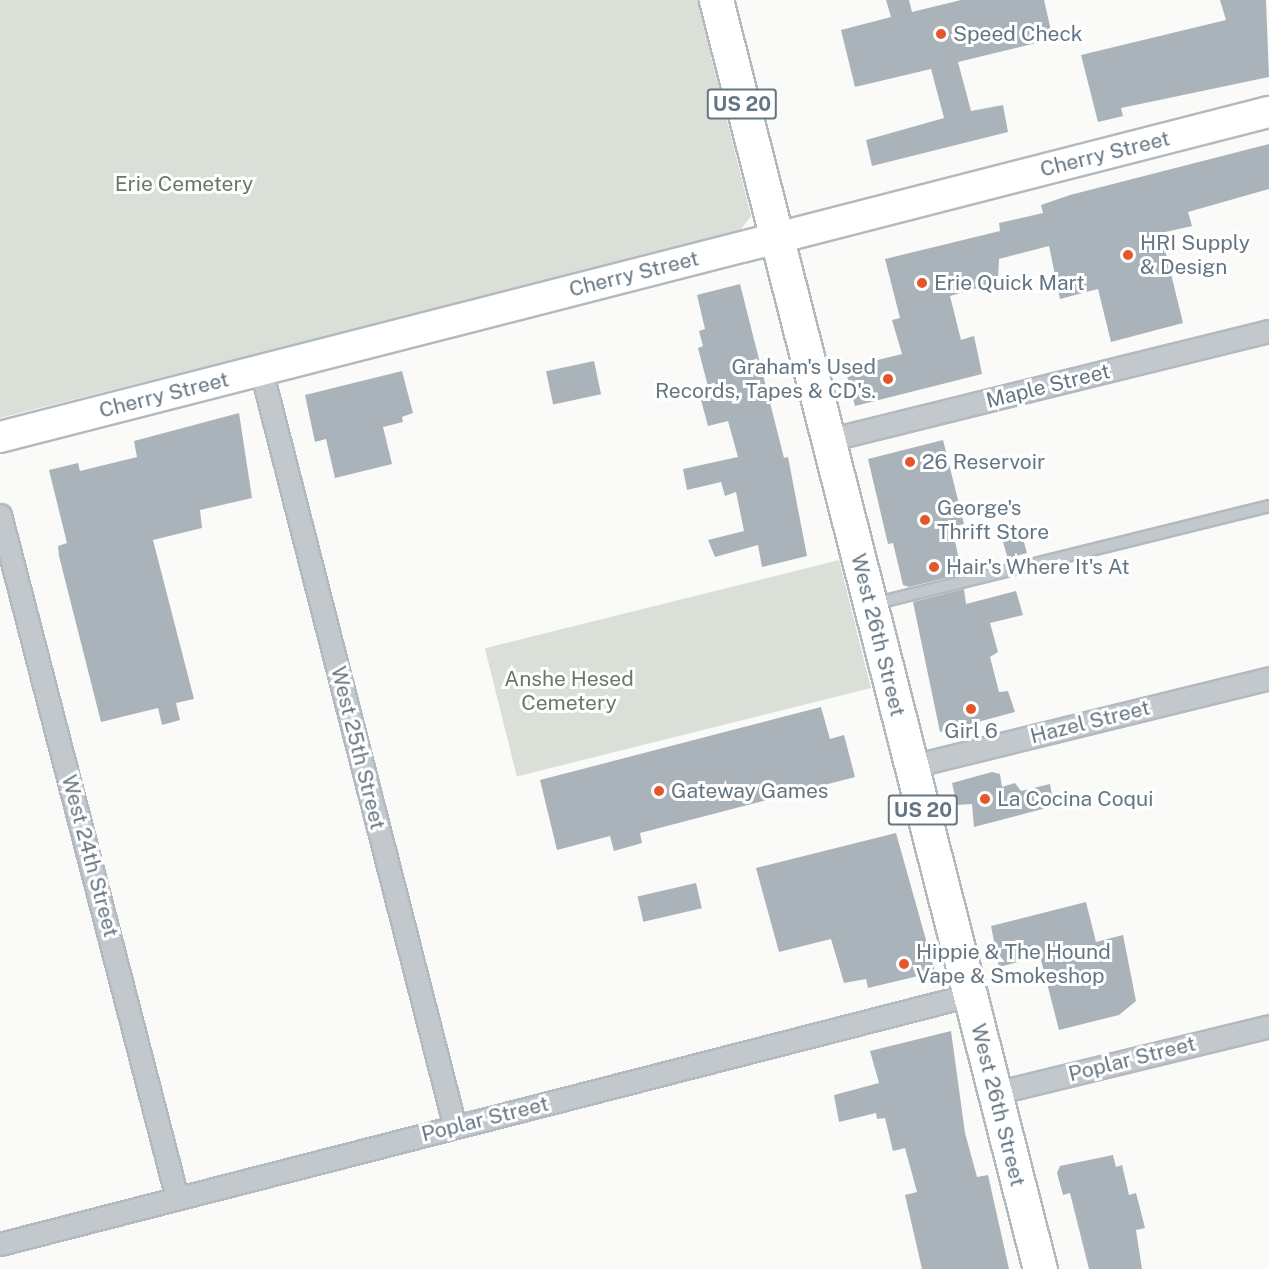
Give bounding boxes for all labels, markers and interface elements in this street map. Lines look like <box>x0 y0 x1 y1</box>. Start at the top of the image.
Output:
place label: Speed Check <box>953 21 1083 47</box>
marker: Speed Check <box>934 27 948 41</box>
road number: US 20 <box>706 87 778 121</box>
street label: Cherry Street <box>1038 126 1172 182</box>
park label: Erie Cemetery <box>115 171 253 197</box>
place label: HRI Supply & Design <box>1140 230 1250 280</box>
street label: Cherry Street <box>567 246 701 302</box>
marker: HRI Supply & Design <box>1121 248 1135 262</box>
place label: Erie Quick Mart <box>934 270 1085 296</box>
marker: Erie Quick Mart <box>915 276 929 290</box>
place label: Graham's Used Records, Tapes & CD's. <box>655 354 876 404</box>
street label: Maple Street <box>983 358 1113 414</box>
street label: Cherry Street <box>97 367 231 423</box>
marker: Graham's Used Records, Tapes & CD's. <box>881 372 895 386</box>
place label: 26 Reservoir <box>922 449 1045 475</box>
marker: 26 Reservoir <box>903 455 917 469</box>
place label: George's Thrift Store <box>937 495 1049 545</box>
marker: George's Thrift Store <box>918 513 932 527</box>
street label: West 26th Street <box>846 551 910 719</box>
place label: Hair's Where It's At <box>946 554 1131 580</box>
marker: Hair's Where It's At <box>927 560 941 574</box>
street label: West 25th Street <box>326 664 390 832</box>
park label: Anshe Hesed Cemetery <box>504 666 634 716</box>
street label: Hazel Street <box>1028 695 1152 749</box>
marker: Girl 6 <box>964 702 978 716</box>
place label: Girl 6 <box>944 718 998 744</box>
street label: West 24th Street <box>56 772 124 940</box>
place label: Gateway Games <box>671 778 829 804</box>
marker: Gateway Games <box>652 784 666 798</box>
place label: La Cocina Coqui <box>997 786 1154 812</box>
marker: La Cocina Coqui <box>978 792 992 806</box>
road number: US 20 <box>887 793 959 827</box>
place label: Hippie & The Hound Vape & Smokeshop <box>916 939 1111 989</box>
marker: Hippie & The Hound Vape & Smokeshop <box>897 957 911 971</box>
street label: West 26th Street <box>966 1021 1030 1189</box>
street label: Poplar Street <box>1066 1031 1198 1087</box>
street label: Poplar Street <box>419 1091 551 1147</box>

